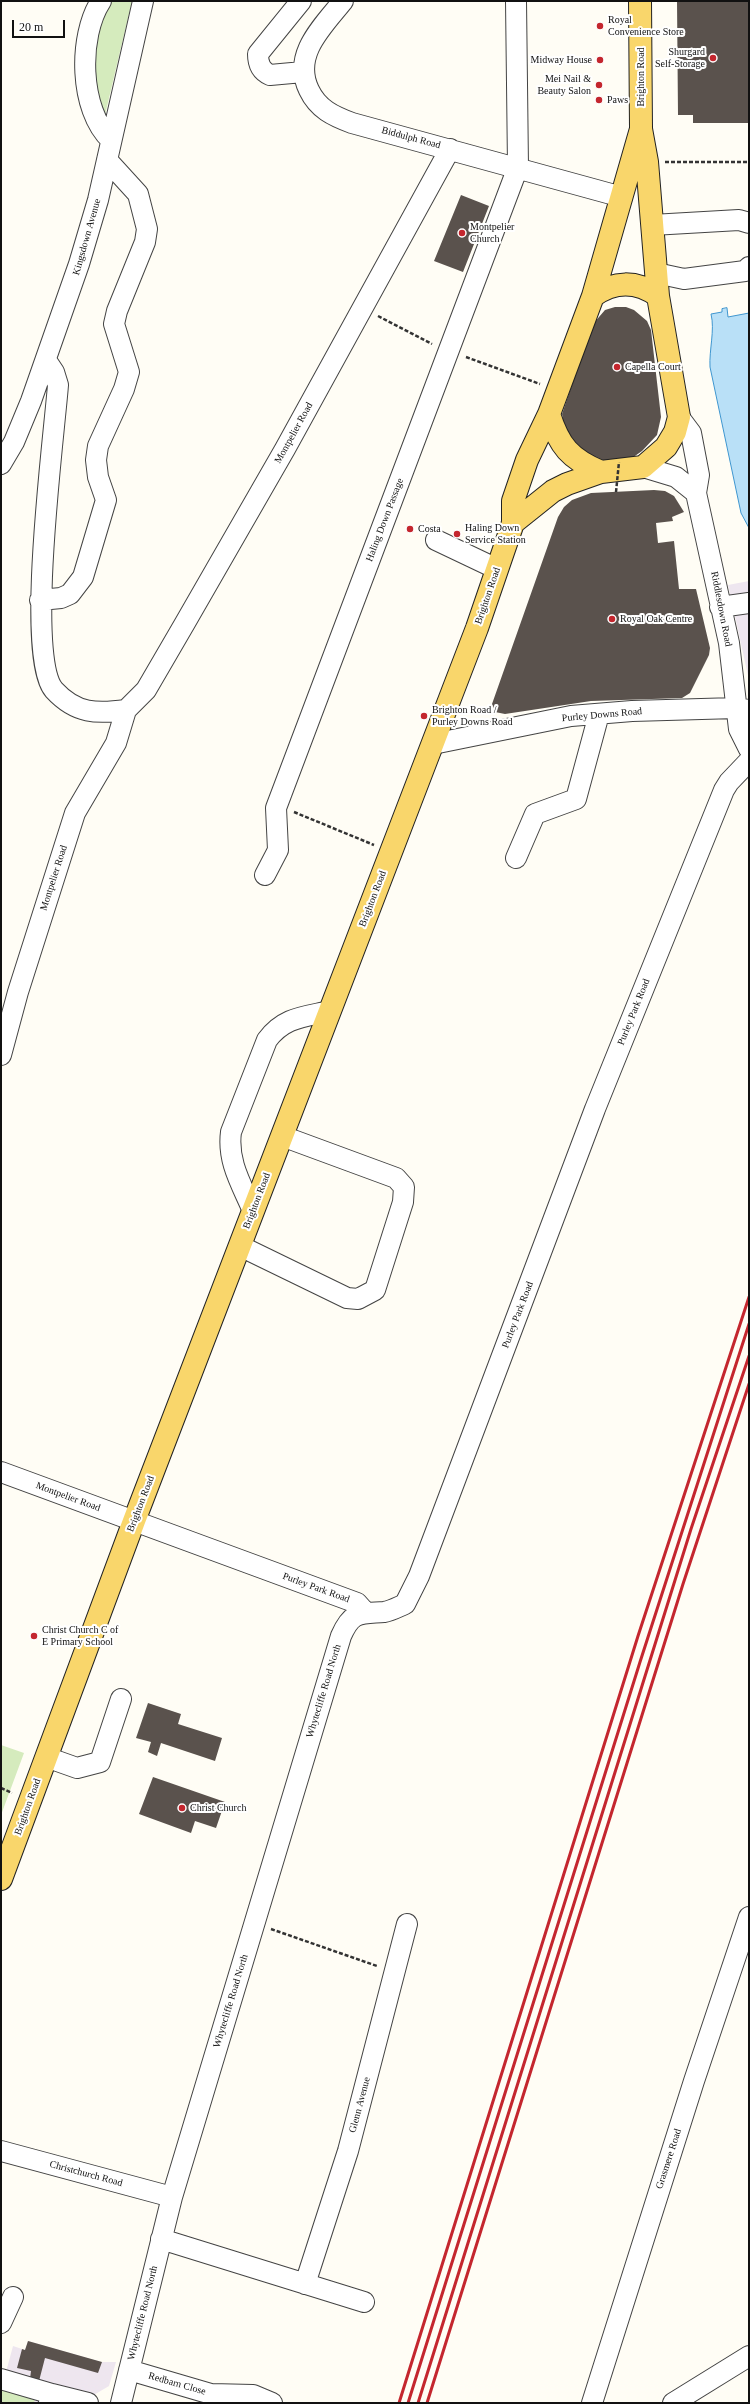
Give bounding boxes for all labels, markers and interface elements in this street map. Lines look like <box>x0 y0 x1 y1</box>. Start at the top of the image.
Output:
scale bar <box>14 12 67 38</box>
place label: Royal Convenience Store <box>608 14 684 38</box>
text: 20 m <box>19 20 43 34</box>
marker: Royal Convenience Store <box>595 21 605 31</box>
place label: Shurgard Self-Storage <box>655 46 705 70</box>
street label: Brighton Road <box>635 47 647 107</box>
marker: Shurgard Self-Storage <box>708 53 718 63</box>
place label: Midway House <box>531 54 592 66</box>
marker: Midway House <box>595 55 605 65</box>
place label: Mei Nail & Beauty Salon <box>537 73 591 96</box>
marker: Mei Nail & Beauty Salon <box>594 80 604 90</box>
place label: Paws <box>607 94 628 106</box>
marker: Paws <box>594 95 604 105</box>
street label: Biddulph Road <box>380 124 442 152</box>
street label: Kingsdown Avenue <box>70 197 104 277</box>
place label: Montpelier Church <box>470 221 514 244</box>
marker: Montpelier Church <box>457 228 467 238</box>
place label: Capella Court <box>625 361 681 373</box>
marker: Capella Court <box>612 362 622 372</box>
street label: Montpelier Road <box>272 400 316 466</box>
street label: Haling Down Passage <box>364 477 406 563</box>
place label: Haling Down Service Station <box>465 522 526 546</box>
place label: Costa <box>418 523 441 535</box>
marker: Costa <box>405 524 415 534</box>
marker: Haling Down Service Station <box>452 529 462 539</box>
street label: Brighton Road <box>473 566 503 626</box>
street label: Riddlesdown Road <box>708 570 734 648</box>
place label: Royal Oak Centre <box>620 613 692 625</box>
marker: Royal Oak Centre <box>607 614 617 624</box>
place label: Brighton Road / Purley Downs Road <box>432 704 513 728</box>
street label: Purley Downs Road <box>561 706 643 724</box>
marker: Brighton Road / Purley Downs Road <box>419 711 429 721</box>
street label: Montpelier Road <box>38 844 70 912</box>
street label: Brighton Road <box>357 869 389 929</box>
street label: Purley Park Road <box>615 977 653 1047</box>
street label: Brighton Road <box>241 1171 273 1231</box>
street label: Purley Park Road <box>500 1280 536 1350</box>
street label: Brighton Road <box>125 1474 157 1534</box>
street label: Montpelier Road <box>34 1480 102 1514</box>
street label: Purley Park Road <box>281 1570 351 1606</box>
place label: Christ Church C of E Primary School <box>42 1624 118 1648</box>
marker: Christ Church C of E Primary School <box>29 1631 39 1641</box>
street label: Whytecliffe Road North <box>304 1643 344 1739</box>
street label: Brighton Road <box>12 1777 44 1837</box>
place label: Christ Church <box>190 1802 246 1814</box>
marker: Christ Church <box>177 1803 187 1813</box>
street label: Whytecliffe Road North <box>211 1953 251 2049</box>
street label: Glenn Avenue <box>347 2076 373 2134</box>
street label: Grasmere Road <box>654 2127 684 2191</box>
street label: Christchurch Road <box>48 2158 124 2190</box>
street label: Whytecliffe Road North <box>125 2264 161 2362</box>
street label: Redbarn Close <box>147 2370 207 2398</box>

